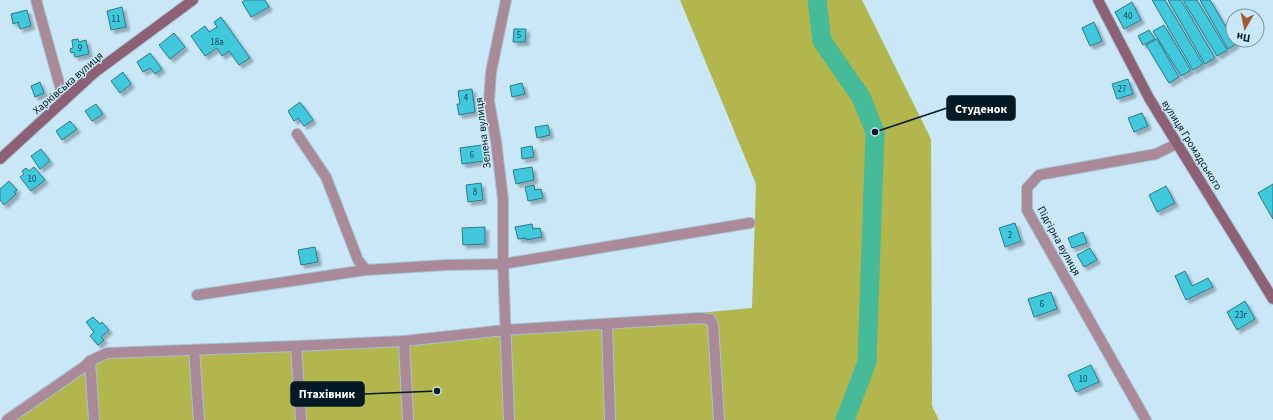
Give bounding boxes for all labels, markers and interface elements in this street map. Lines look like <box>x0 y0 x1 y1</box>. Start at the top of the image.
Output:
north arrow <box>1225 8 1265 48</box>
house number: 40 <box>1124 10 1133 23</box>
house number: 11 <box>112 13 120 26</box>
house number: 5 <box>517 29 522 42</box>
text: Пн <box>1236 29 1251 46</box>
house number: 18а <box>210 36 224 49</box>
house number: 9 <box>78 42 83 55</box>
street label: Харківська вулиця <box>30 48 106 118</box>
house number: 27 <box>1118 83 1127 96</box>
house number: 4 <box>464 92 469 105</box>
callout: Студенок <box>947 96 1015 120</box>
street label: Зелена вулиця <box>471 97 495 169</box>
street label: вулиця Громадського <box>1158 97 1226 193</box>
text: Студенок <box>955 101 1007 118</box>
house number: 6 <box>470 149 475 162</box>
house number: 10 <box>28 173 37 186</box>
house number: 8 <box>473 186 478 199</box>
street label: Підгірна вулиця <box>1034 204 1084 278</box>
house number: 2 <box>1008 229 1013 242</box>
house number: 6 <box>1040 298 1045 311</box>
house number: 23г <box>1235 309 1248 322</box>
house number: 10 <box>1079 373 1088 386</box>
callout: Птахівник <box>291 382 364 406</box>
text: Птахівник <box>299 386 356 403</box>

